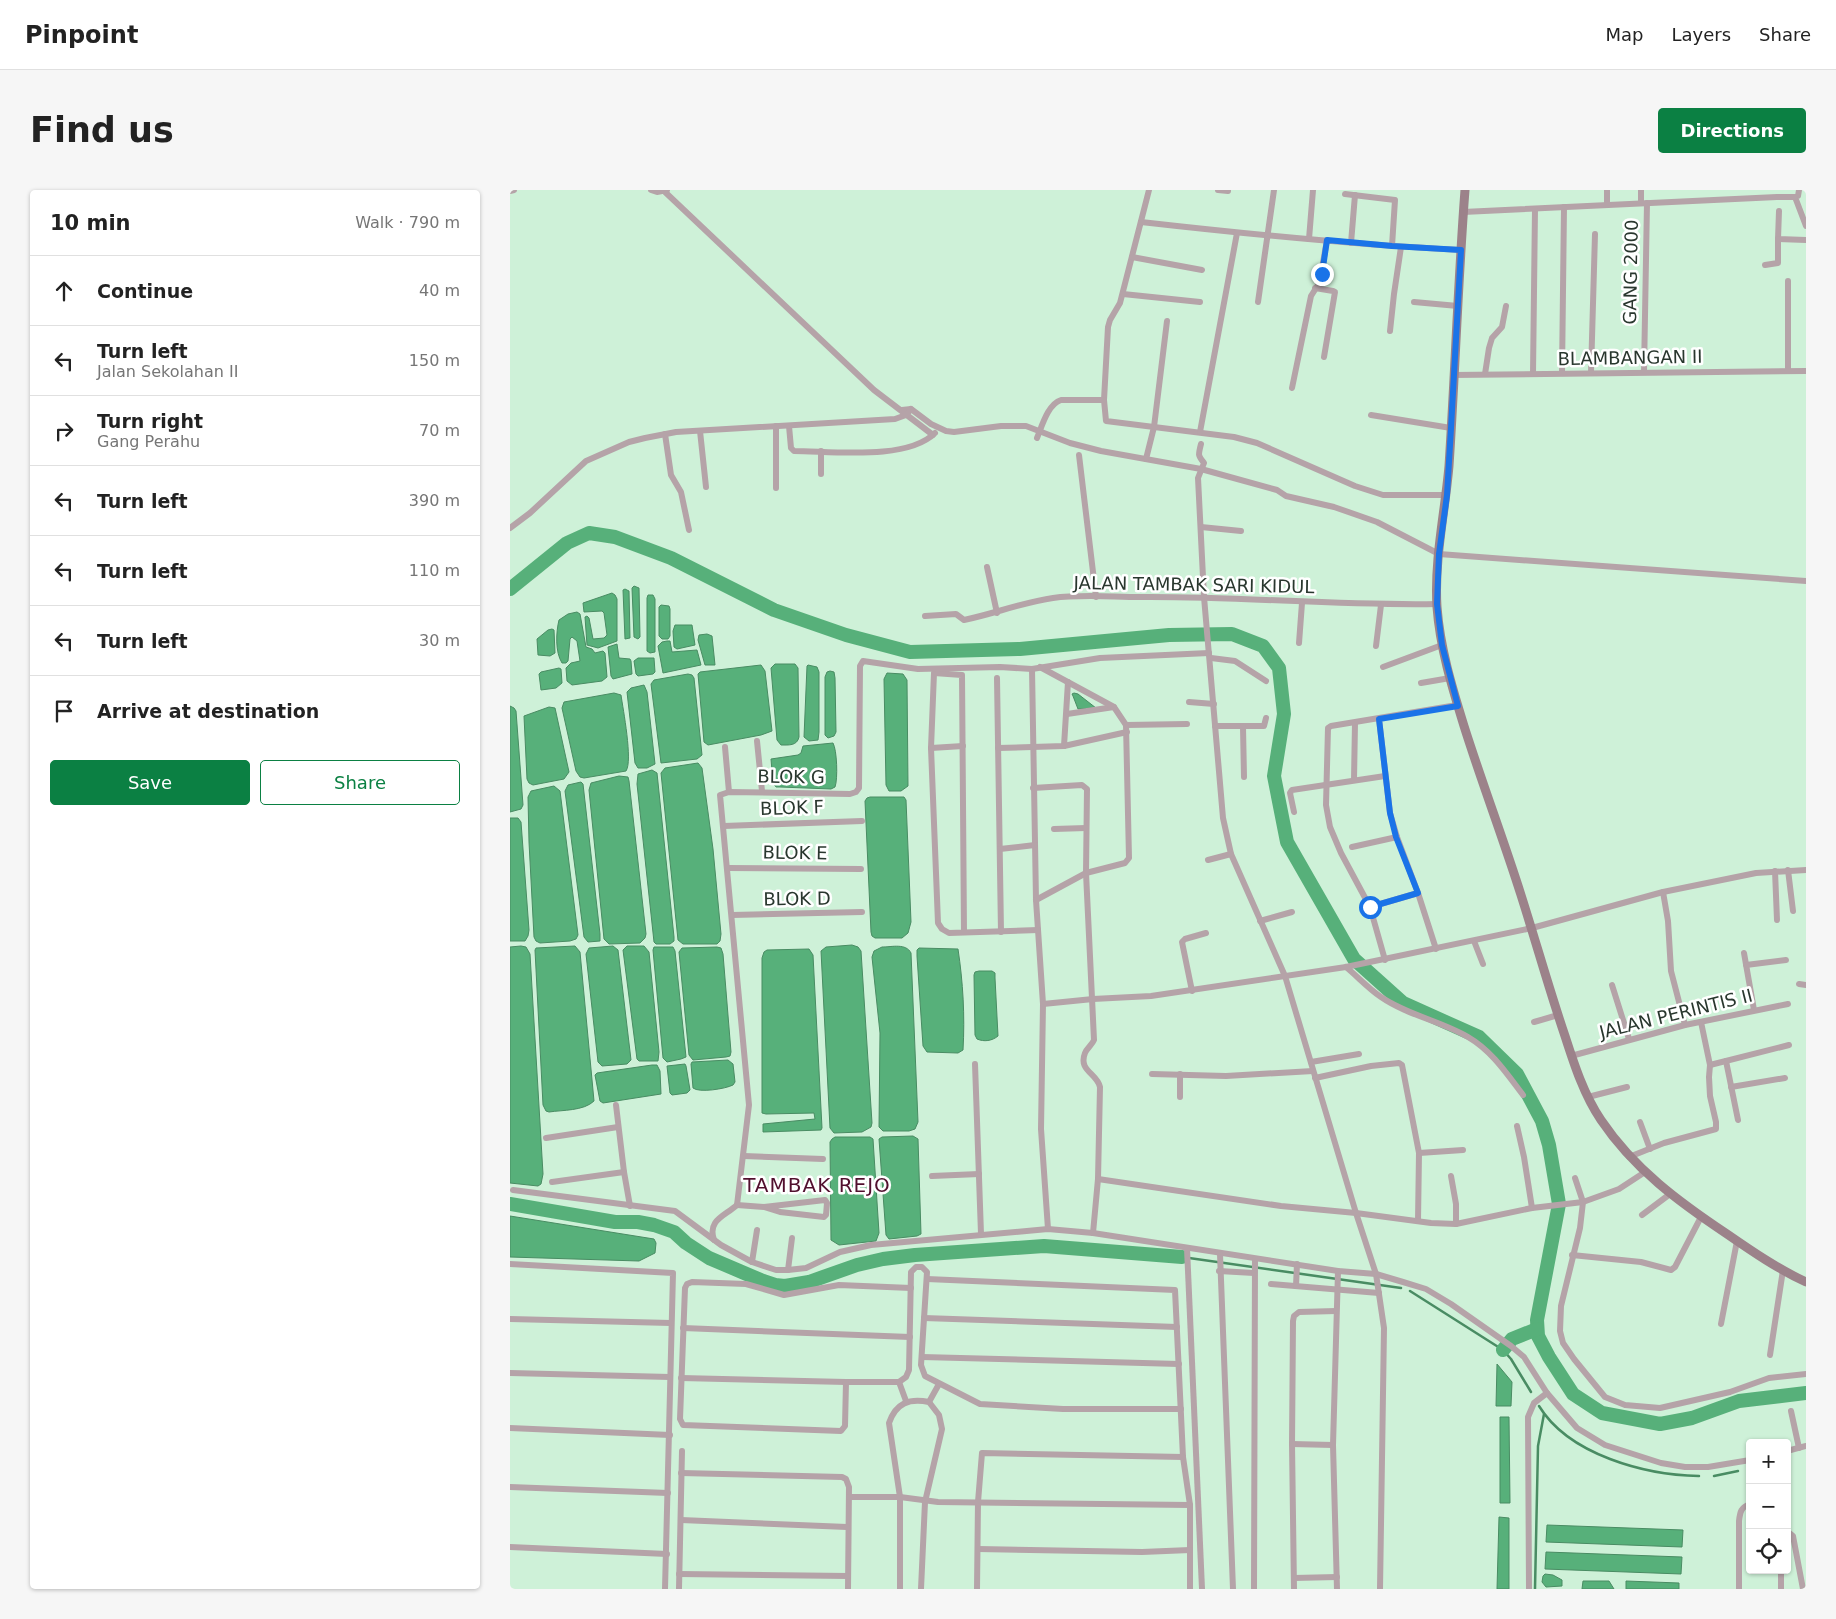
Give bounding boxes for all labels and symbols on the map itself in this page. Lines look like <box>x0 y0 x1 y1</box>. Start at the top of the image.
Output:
street label: GANG 2000 <box>1619 219 1642 325</box>
route end <box>1311 263 1334 286</box>
street label: BLAMBANGAN II <box>1557 346 1703 369</box>
street label: JALAN TAMBAK SARI KIDUL <box>1073 572 1315 597</box>
street label: BLOK G <box>757 765 825 788</box>
street label: BLOK F <box>760 796 824 819</box>
street label: BLOK E <box>762 841 828 864</box>
street label: BLOK D <box>763 887 831 910</box>
route start <box>1359 896 1382 919</box>
street label: JALAN PERINTIS II <box>1596 984 1755 1043</box>
district label: TAMBAK REJO <box>742 1173 891 1197</box>

